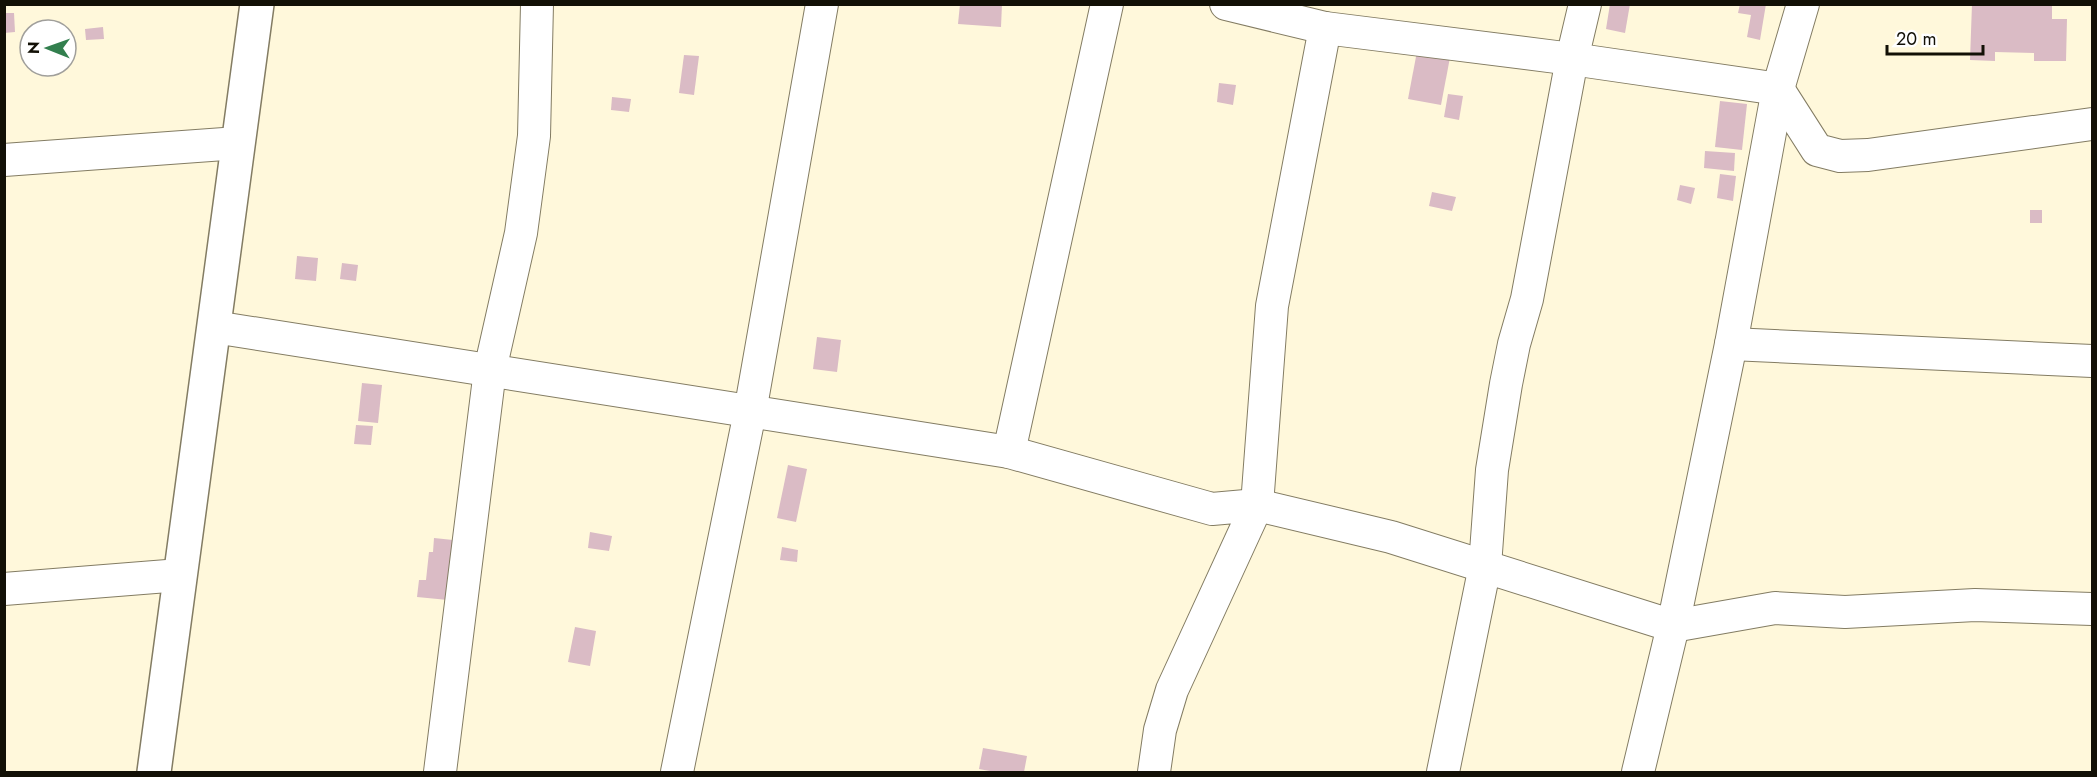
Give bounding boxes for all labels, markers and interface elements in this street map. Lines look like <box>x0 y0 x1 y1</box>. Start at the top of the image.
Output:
north arrow <box>18 18 78 78</box>
scale bar <box>1887 18 1983 56</box>
text: 20 m <box>1896 26 1936 52</box>
text: N <box>22 41 45 54</box>

